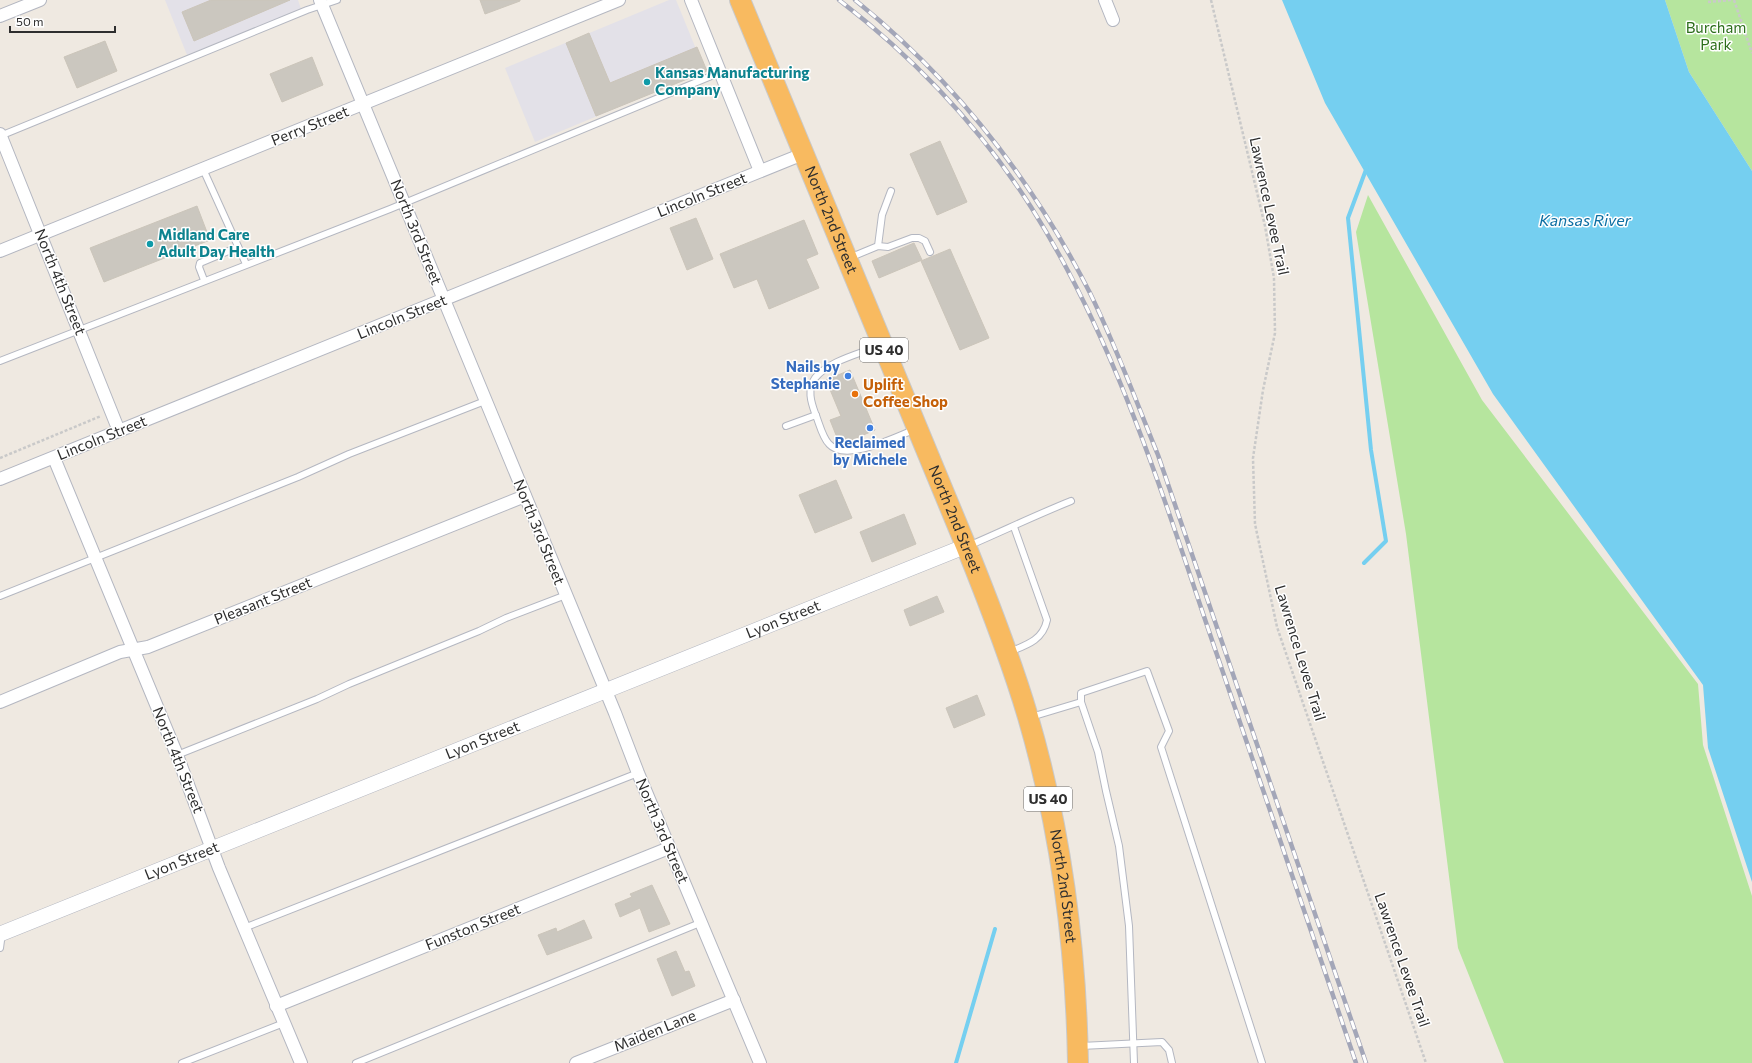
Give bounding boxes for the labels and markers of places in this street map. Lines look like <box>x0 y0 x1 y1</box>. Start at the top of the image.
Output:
place label: Kansas Manufacturing Company <box>655 63 810 98</box>
marker: Kansas Manufacturing Company <box>642 77 652 87</box>
place label: Midland Care Adult Day Health <box>158 225 275 260</box>
marker: Midland Care Adult Day Health <box>145 239 155 249</box>
place label: Nails by Stephanie <box>771 357 841 392</box>
marker: Nails by Stephanie <box>843 371 853 381</box>
place label: Uplift Coffee Shop <box>863 375 948 410</box>
marker: Uplift Coffee Shop <box>850 389 860 399</box>
marker: Reclaimed by Michele <box>865 423 875 433</box>
place label: Reclaimed by Michele <box>833 433 907 468</box>

